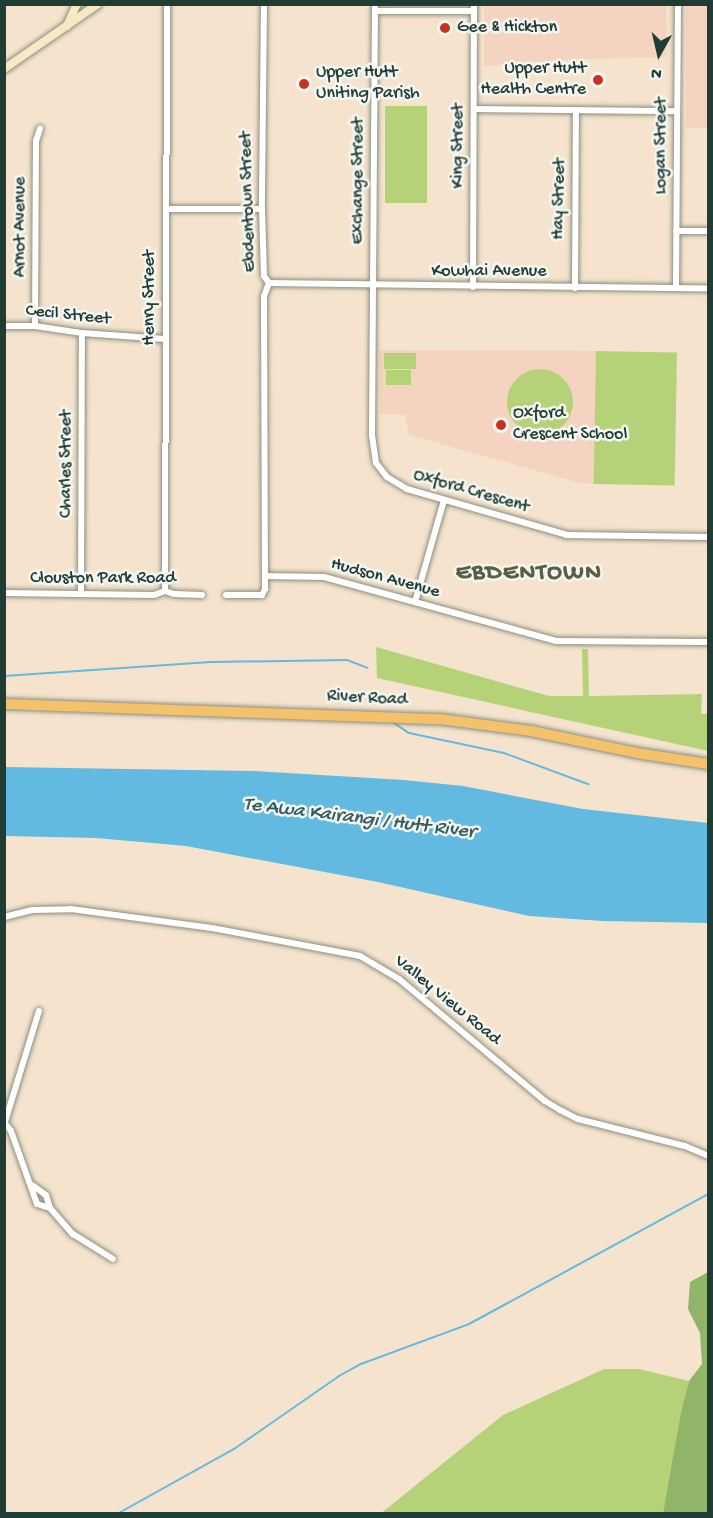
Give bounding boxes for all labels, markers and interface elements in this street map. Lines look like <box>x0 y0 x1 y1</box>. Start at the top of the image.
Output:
place label: Gee & Hickton <box>457 17 557 39</box>
marker: Gee & Hickton <box>438 21 452 35</box>
north arrow <box>629 24 689 84</box>
place label: Upper Hutt Health Centre <box>481 59 586 101</box>
text: N <box>650 62 663 82</box>
place label: Upper Hutt Uniting Parish <box>316 63 420 106</box>
marker: Upper Hutt Health Centre <box>591 73 605 87</box>
marker: Upper Hutt Uniting Parish <box>297 77 311 91</box>
street label: Logan Street <box>651 98 673 194</box>
street label: King Street <box>448 104 470 188</box>
street label: Exchange Street <box>348 118 370 244</box>
street label: Ebdentown Street <box>236 131 262 273</box>
street label: Hay Street <box>548 158 572 240</box>
street label: Arnot Avenue <box>10 177 32 277</box>
street label: Henry Street <box>139 250 161 346</box>
street label: Kowhai Avenue <box>431 261 547 283</box>
street label: Cecil Street <box>24 301 112 331</box>
place label: Oxford Crescent School <box>513 404 627 446</box>
street label: Charles Street <box>56 410 78 518</box>
marker: Oxford Crescent School <box>494 418 508 432</box>
street label: Oxford Crescent <box>410 465 532 519</box>
street label: Hudson Avenue <box>328 554 442 604</box>
district label: EBDENTOWN <box>456 560 602 588</box>
street label: Clouston Park Road <box>30 568 176 590</box>
street label: River Road <box>326 686 408 712</box>
water label: Te Awa Kairangi / Hutt River <box>242 793 476 845</box>
street label: Valley View Road <box>389 951 505 1051</box>

